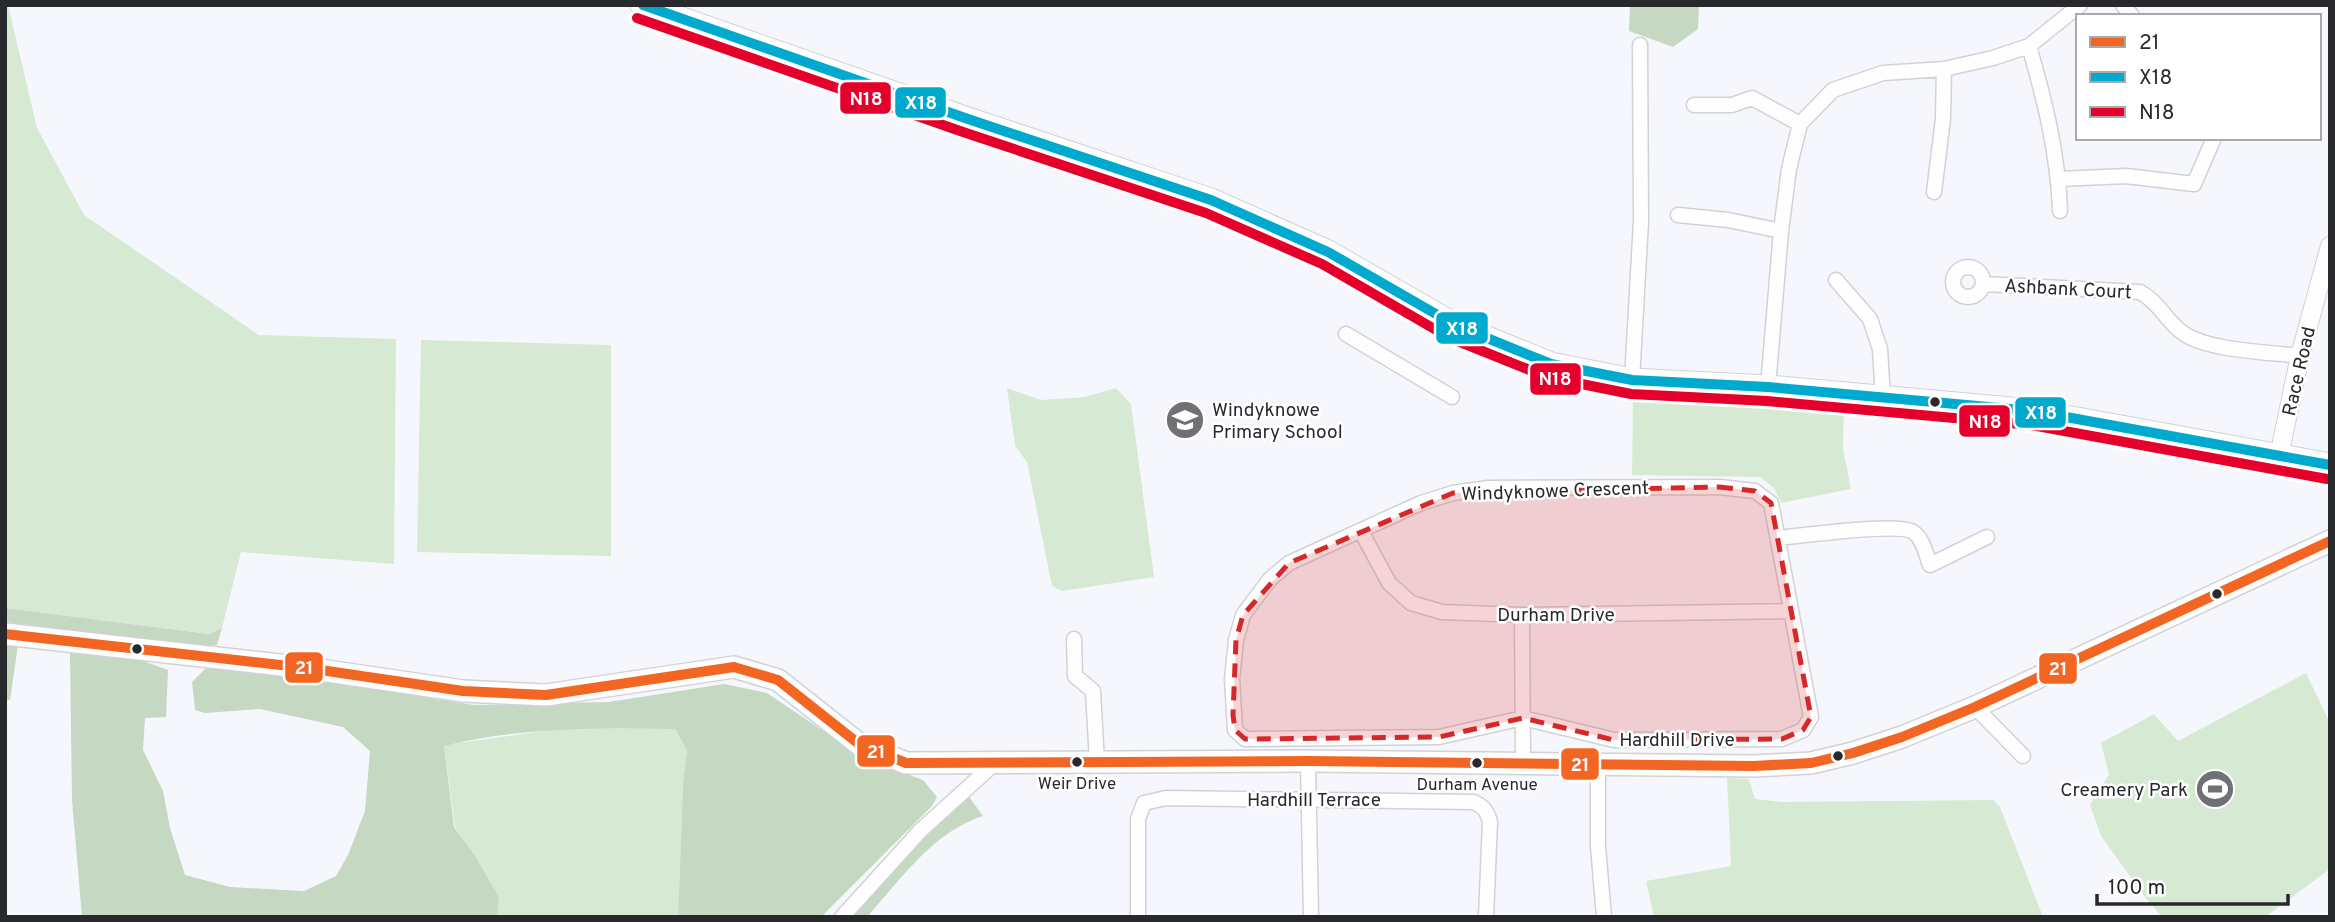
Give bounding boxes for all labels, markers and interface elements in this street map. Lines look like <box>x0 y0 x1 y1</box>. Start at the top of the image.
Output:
legend <box>2076 14 2321 140</box>
text: 21 <box>2139 30 2160 57</box>
text: X18 <box>2139 65 2172 92</box>
line badge: N18 <box>839 81 892 115</box>
line badge: X18 <box>894 86 947 119</box>
text: N18 <box>849 88 883 112</box>
text: X18 <box>905 92 937 116</box>
text: N18 <box>2139 100 2175 127</box>
street label: Ashbank Court <box>2004 275 2132 305</box>
line badge: X18 <box>1435 311 1489 345</box>
text: X18 <box>1446 318 1478 342</box>
street label: Race Road <box>2278 324 2322 419</box>
line badge: N18 <box>1529 362 1582 396</box>
text: N18 <box>1538 368 1572 392</box>
unlabelled marker <box>1928 395 1942 409</box>
line badge: X18 <box>2014 396 2067 429</box>
school or university icon: Windyknowe Primary School <box>1164 399 1206 441</box>
place label: Windyknowe Primary School <box>1212 399 1343 445</box>
text: X18 <box>2025 402 2057 426</box>
line badge: N18 <box>1958 404 2011 438</box>
text: N18 <box>1968 411 2002 435</box>
street label: Windyknowe Crescent <box>1461 477 1649 507</box>
unlabelled marker <box>2210 587 2224 601</box>
street label: Durham Drive <box>1497 604 1615 628</box>
unlabelled marker <box>130 642 144 656</box>
line badge: 21 <box>284 651 324 684</box>
line badge: 21 <box>2038 652 2078 685</box>
text: 21 <box>294 657 314 681</box>
text: 21 <box>2048 658 2068 682</box>
street label: Hardhill Drive <box>1619 729 1735 753</box>
line badge: 21 <box>856 734 896 768</box>
text: 21 <box>866 741 886 765</box>
line badge: 21 <box>1560 747 1600 781</box>
unlabelled marker <box>1831 749 1845 763</box>
text: 21 <box>1570 754 1590 778</box>
marker: Weir Drive <box>1070 755 1084 769</box>
marker: Durham Avenue <box>1470 756 1484 770</box>
sports icon: Creamery Park <box>2194 768 2236 810</box>
place label: Weir Drive <box>1038 774 1116 796</box>
place label: Durham Avenue <box>1416 775 1538 797</box>
place label: Creamery Park <box>2060 779 2188 803</box>
street label: Hardhill Terrace <box>1247 789 1381 813</box>
scale bar <box>2097 862 2288 906</box>
text: 100 m <box>2108 875 2165 902</box>

